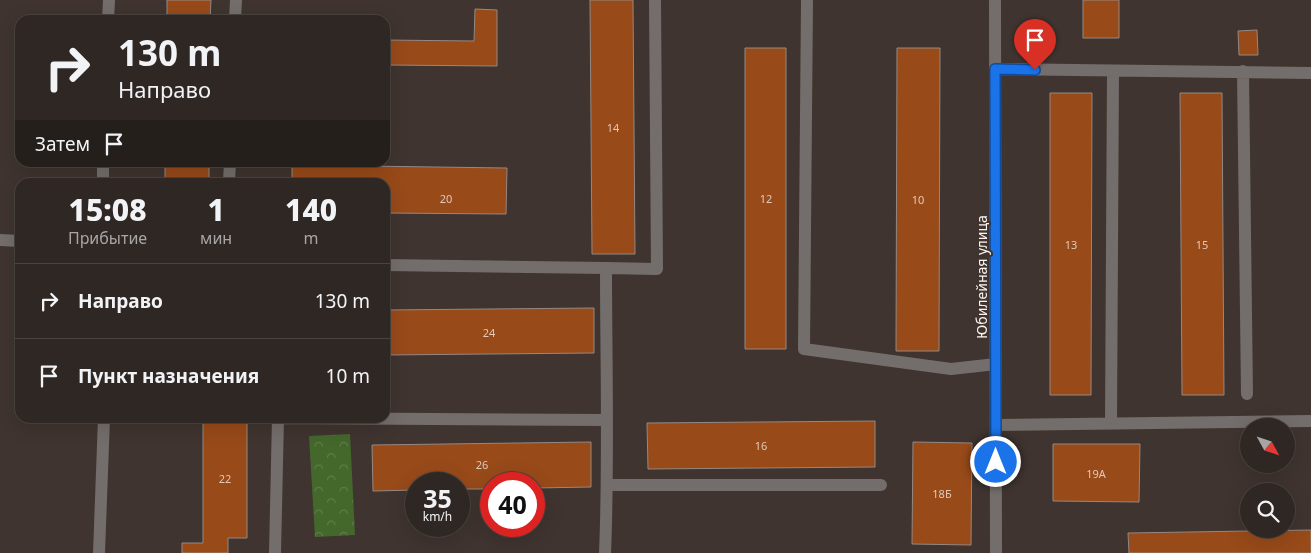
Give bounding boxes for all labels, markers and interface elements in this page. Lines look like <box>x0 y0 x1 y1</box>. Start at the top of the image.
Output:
pin <box>1014 19 1056 70</box>
icon: arrive <box>1021 26 1049 54</box>
text: 130 m <box>118 29 221 76</box>
icon: right <box>35 35 100 100</box>
text: Направо <box>118 74 211 104</box>
house number: 14 <box>607 120 620 135</box>
icon: arrive <box>100 130 128 158</box>
text: Затем <box>35 131 90 157</box>
text: 15:08 <box>69 189 147 230</box>
text: 1 <box>207 189 225 230</box>
text: 140 <box>285 189 337 230</box>
house number: 20 <box>440 191 452 206</box>
house number: 12 <box>760 191 772 206</box>
house number: 10 <box>912 192 924 207</box>
street label: Юбилейная улица <box>972 215 991 339</box>
text: Прибытие <box>68 227 147 249</box>
text: мин <box>200 227 232 249</box>
text: m <box>304 227 319 249</box>
house number: 13 <box>1065 237 1077 252</box>
house number: 15 <box>1196 237 1208 252</box>
icon: right <box>35 287 63 315</box>
text: Направо <box>78 288 163 314</box>
text: 130 m <box>315 288 370 314</box>
house number: 24 <box>483 325 496 340</box>
icon: arrive <box>35 362 63 390</box>
text: Пункт назначения <box>78 363 259 389</box>
text: 10 m <box>326 363 370 389</box>
north arrow <box>1240 418 1295 472</box>
map controls <box>1240 418 1295 538</box>
position arrow <box>969 435 1021 487</box>
house number: 16 <box>755 438 767 453</box>
house number: 26 <box>476 457 488 472</box>
house number: 19А <box>1086 466 1107 481</box>
house number: 22 <box>219 471 231 486</box>
speed limit sign: 40 <box>480 472 545 537</box>
text: 35 <box>423 481 452 515</box>
button: search <box>1240 483 1295 538</box>
house number: 18Б <box>932 486 952 501</box>
text: km/h <box>423 508 452 525</box>

